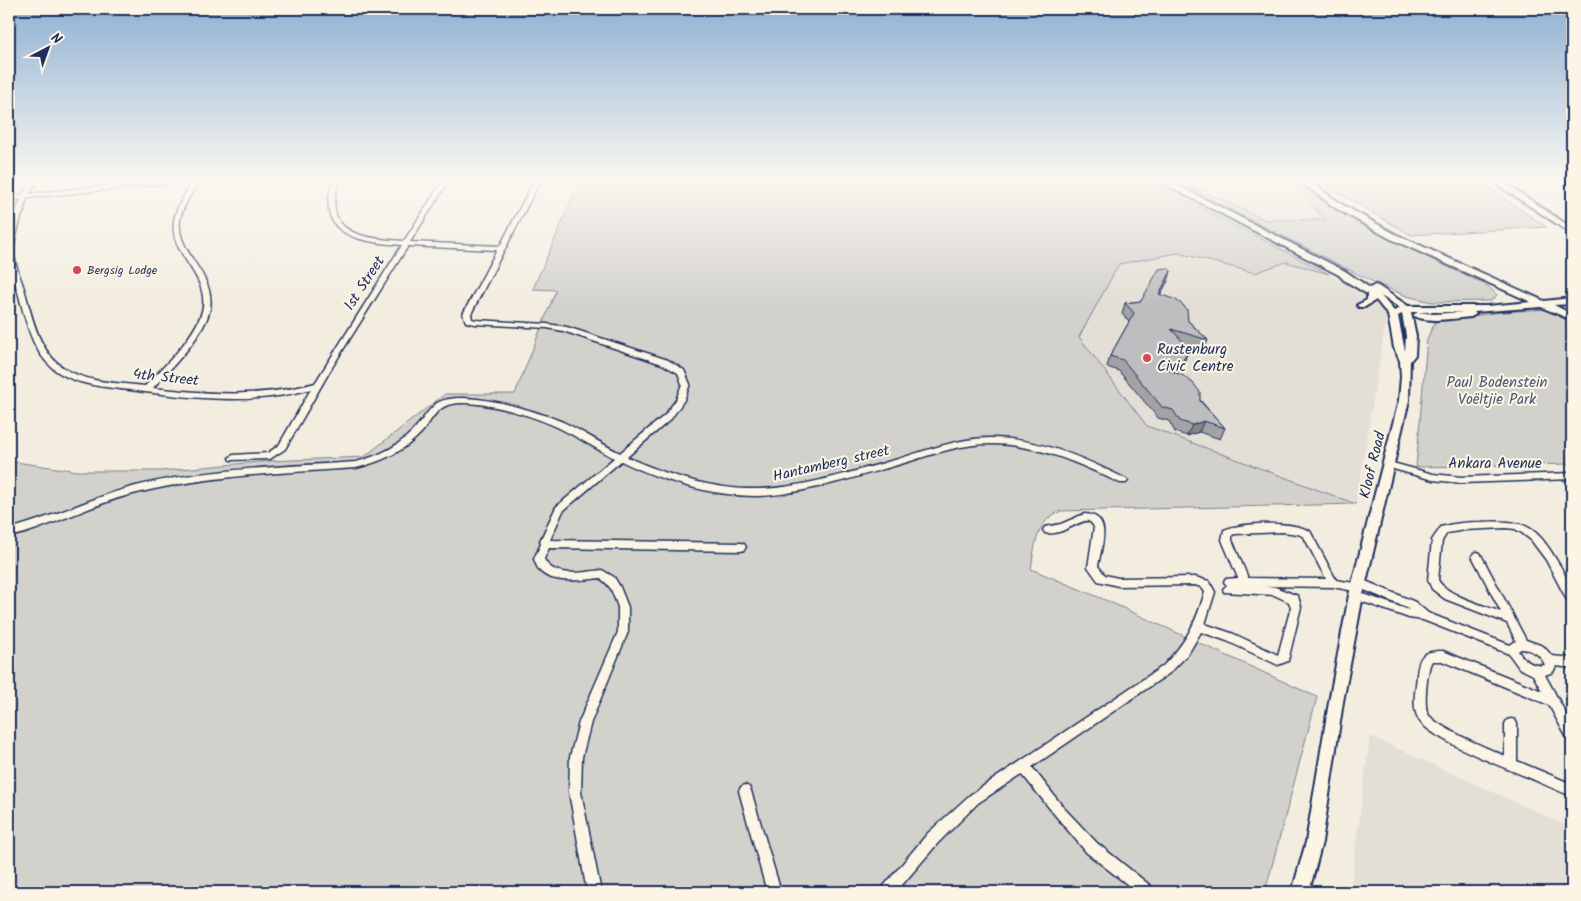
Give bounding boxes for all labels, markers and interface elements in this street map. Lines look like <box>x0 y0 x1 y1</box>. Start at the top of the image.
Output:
north arrow <box>22 22 72 72</box>
text: N <box>45 28 67 50</box>
street label: 1st Street <box>338 251 392 316</box>
place label: Bergsig Lodge <box>87 261 158 280</box>
marker: Bergsig Lodge <box>71 264 83 276</box>
place label: Rustenburg Civic Centre <box>1157 338 1234 379</box>
marker: Rustenburg Civic Centre <box>1141 352 1153 364</box>
street label: 4th Street <box>132 363 200 393</box>
park label: Paul Bodenstein Voëltjie Park <box>1446 371 1548 412</box>
street label: Kloof Road <box>1353 429 1393 501</box>
street label: Hantamberg street <box>771 439 892 489</box>
street label: Ankara Avenue <box>1448 452 1542 476</box>

